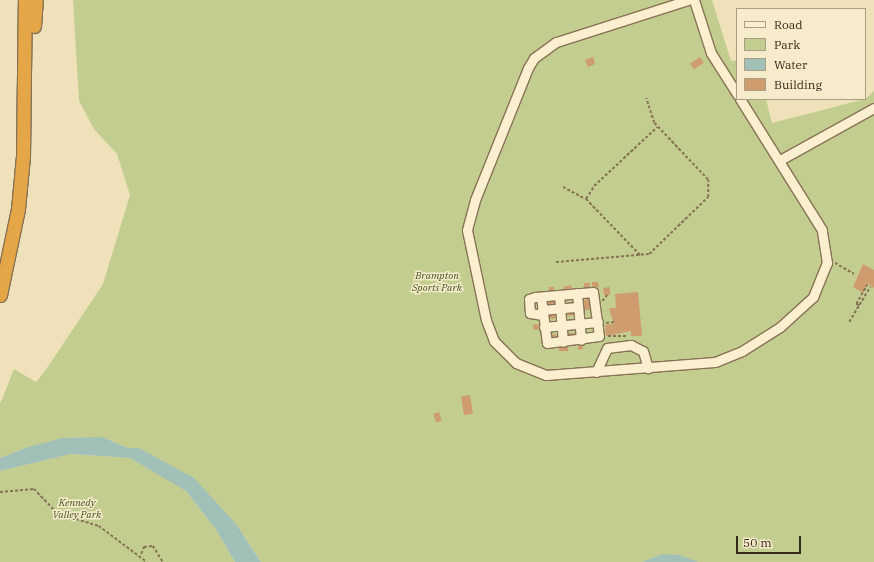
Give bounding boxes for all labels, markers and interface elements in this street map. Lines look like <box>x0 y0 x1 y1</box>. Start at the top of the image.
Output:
legend <box>736 8 866 100</box>
text: Road <box>774 17 803 32</box>
text: Park <box>774 37 800 52</box>
text: Water <box>774 57 807 72</box>
text: Building <box>774 77 822 92</box>
park label: Brampton Sports Park <box>412 269 462 292</box>
park label: Kennedy Valley Park <box>53 496 101 520</box>
scale bar <box>738 528 803 554</box>
text: 50 m <box>743 535 772 550</box>

